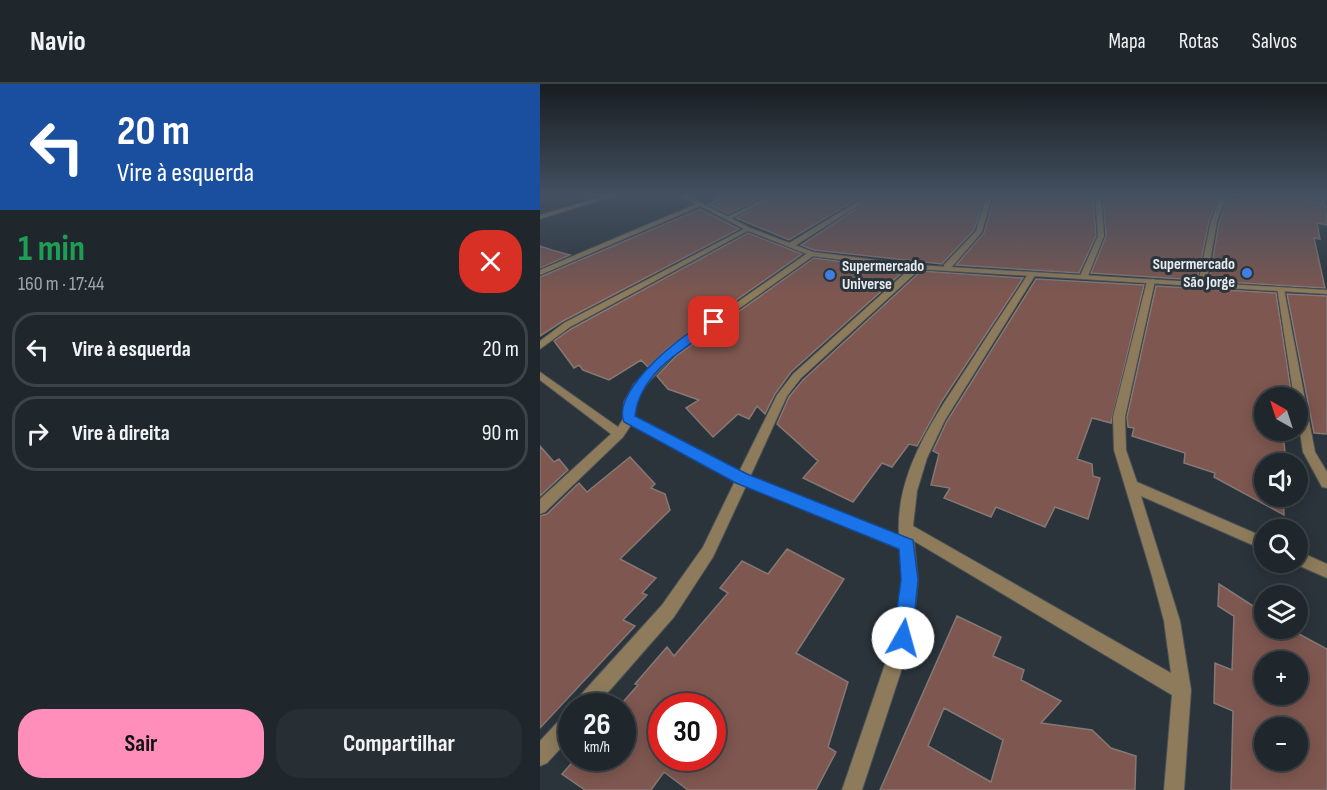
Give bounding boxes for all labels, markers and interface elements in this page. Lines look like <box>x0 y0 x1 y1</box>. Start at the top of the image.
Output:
text: Navio <box>30 25 86 58</box>
text: Mapa <box>1108 29 1146 54</box>
text: Rotas <box>1179 29 1219 54</box>
text: Salvos <box>1252 29 1297 54</box>
text: 20 m <box>117 106 190 157</box>
icon: left <box>18 108 96 186</box>
text: Vire à esquerda <box>117 157 254 189</box>
text: 1 min <box>18 228 85 271</box>
button: close <box>459 230 522 293</box>
place label: Supermercado São Jorge <box>1153 255 1235 292</box>
place label: Supermercado Universe <box>842 257 924 294</box>
marker: Supermercado São Jorge <box>1240 266 1254 280</box>
marker: Supermercado Universe <box>823 268 837 282</box>
text: 160 m · 17:44 <box>18 272 104 296</box>
pin <box>688 296 739 347</box>
icon: arrive <box>697 305 730 338</box>
icon: left <box>21 333 54 366</box>
text: Vire à esquerda <box>72 336 191 363</box>
text: 20 m <box>483 336 519 363</box>
north arrow <box>1254 387 1308 441</box>
map controls <box>1254 387 1308 771</box>
icon: right <box>21 417 54 450</box>
text: Vire à direita <box>72 420 170 447</box>
text: 90 m <box>482 420 519 447</box>
button: sound <box>1254 453 1308 507</box>
button: search <box>1254 519 1308 573</box>
button: layers <box>1254 585 1308 639</box>
position arrow <box>871 606 935 670</box>
button: + <box>1254 651 1308 705</box>
speed limit sign: 30 <box>648 693 726 771</box>
text: 26 <box>583 707 611 743</box>
button: Sair <box>18 709 264 778</box>
button: Compartilhar <box>276 709 522 778</box>
button: − <box>1254 717 1308 771</box>
text: km/h <box>584 738 610 757</box>

